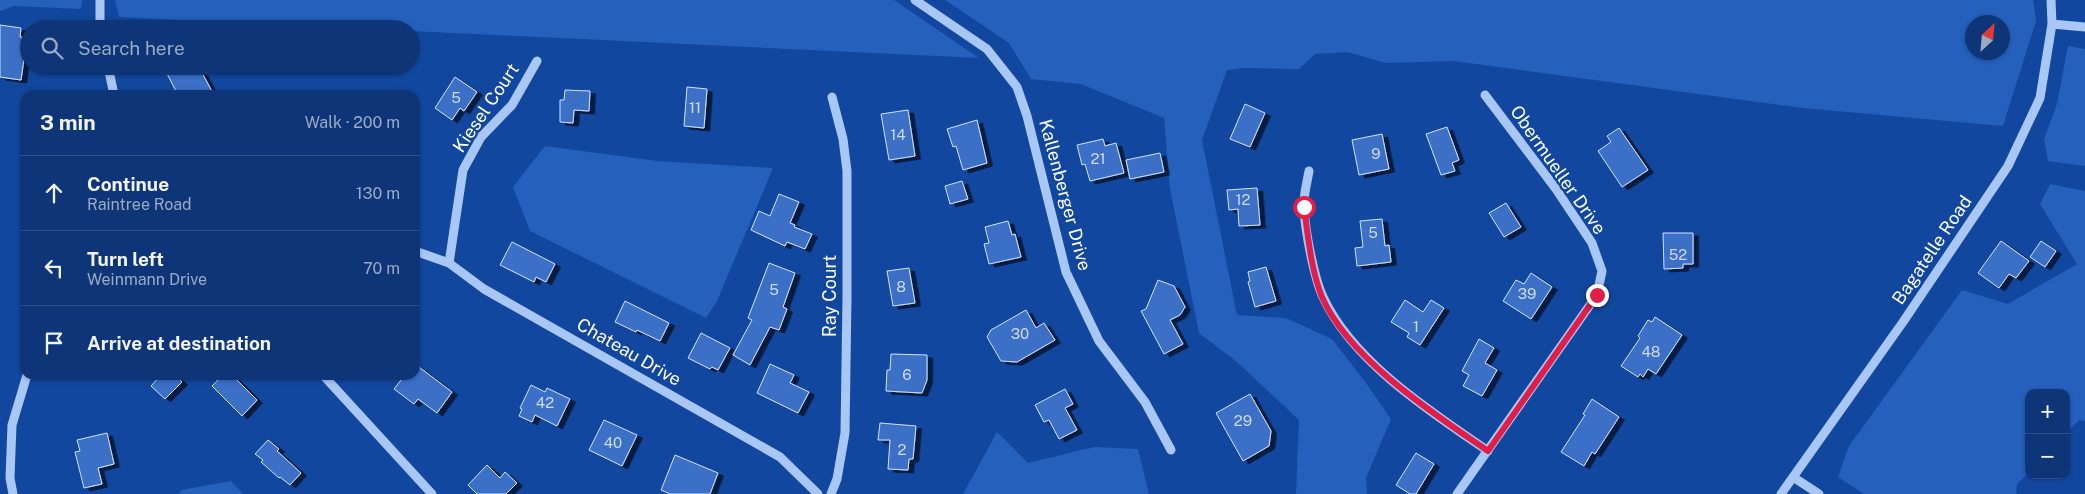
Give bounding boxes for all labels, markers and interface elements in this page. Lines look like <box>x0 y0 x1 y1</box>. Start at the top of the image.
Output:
north arrow <box>1965 15 2010 60</box>
search box <box>20 20 420 75</box>
icon: search <box>38 34 66 62</box>
text: Search here <box>78 37 185 59</box>
street label: Kiesel Court <box>448 59 523 156</box>
house number: 5 <box>451 89 461 106</box>
house number: 11 <box>689 99 701 116</box>
street label: Obermueller Drive <box>1506 101 1611 238</box>
text: 3 min <box>40 110 96 135</box>
text: Walk · 200 m <box>305 113 400 132</box>
street label: Kallenberger Drive <box>1035 117 1096 273</box>
house number: 14 <box>890 126 906 143</box>
house number: 9 <box>1371 145 1381 162</box>
house number: 21 <box>1090 150 1106 167</box>
text: Continue <box>87 173 169 195</box>
icon: ahead <box>40 179 68 207</box>
text: 130 m <box>356 184 400 203</box>
house number: 12 <box>1235 191 1251 208</box>
street label: Bagatelle Road <box>1887 191 1976 308</box>
text: Raintree Road <box>87 195 192 214</box>
route start <box>1293 196 1316 219</box>
house number: 5 <box>1368 224 1378 241</box>
house number: 52 <box>1669 246 1687 263</box>
text: Turn left <box>87 248 164 270</box>
icon: left <box>40 254 68 282</box>
street label: Ray Court <box>819 255 840 337</box>
text: 70 m <box>363 259 400 278</box>
text: Weinmann Drive <box>87 270 207 289</box>
house number: 8 <box>896 278 906 295</box>
house number: 5 <box>769 281 779 298</box>
route end <box>1586 284 1609 307</box>
house number: 39 <box>1518 285 1536 302</box>
street label: Chateau Drive <box>573 313 685 390</box>
house number: 1 <box>1413 318 1419 335</box>
house number: 30 <box>1011 325 1029 342</box>
icon: arrive <box>40 329 68 357</box>
text: Arrive at destination <box>87 332 271 354</box>
house number: 48 <box>1641 343 1661 360</box>
house number: 6 <box>902 366 912 383</box>
map controls <box>2025 389 2070 479</box>
button: + <box>2025 389 2070 434</box>
house number: 42 <box>536 394 554 411</box>
house number: 29 <box>1234 412 1252 429</box>
house number: 40 <box>604 434 622 451</box>
button: − <box>2025 434 2070 479</box>
house number: 2 <box>898 441 907 458</box>

